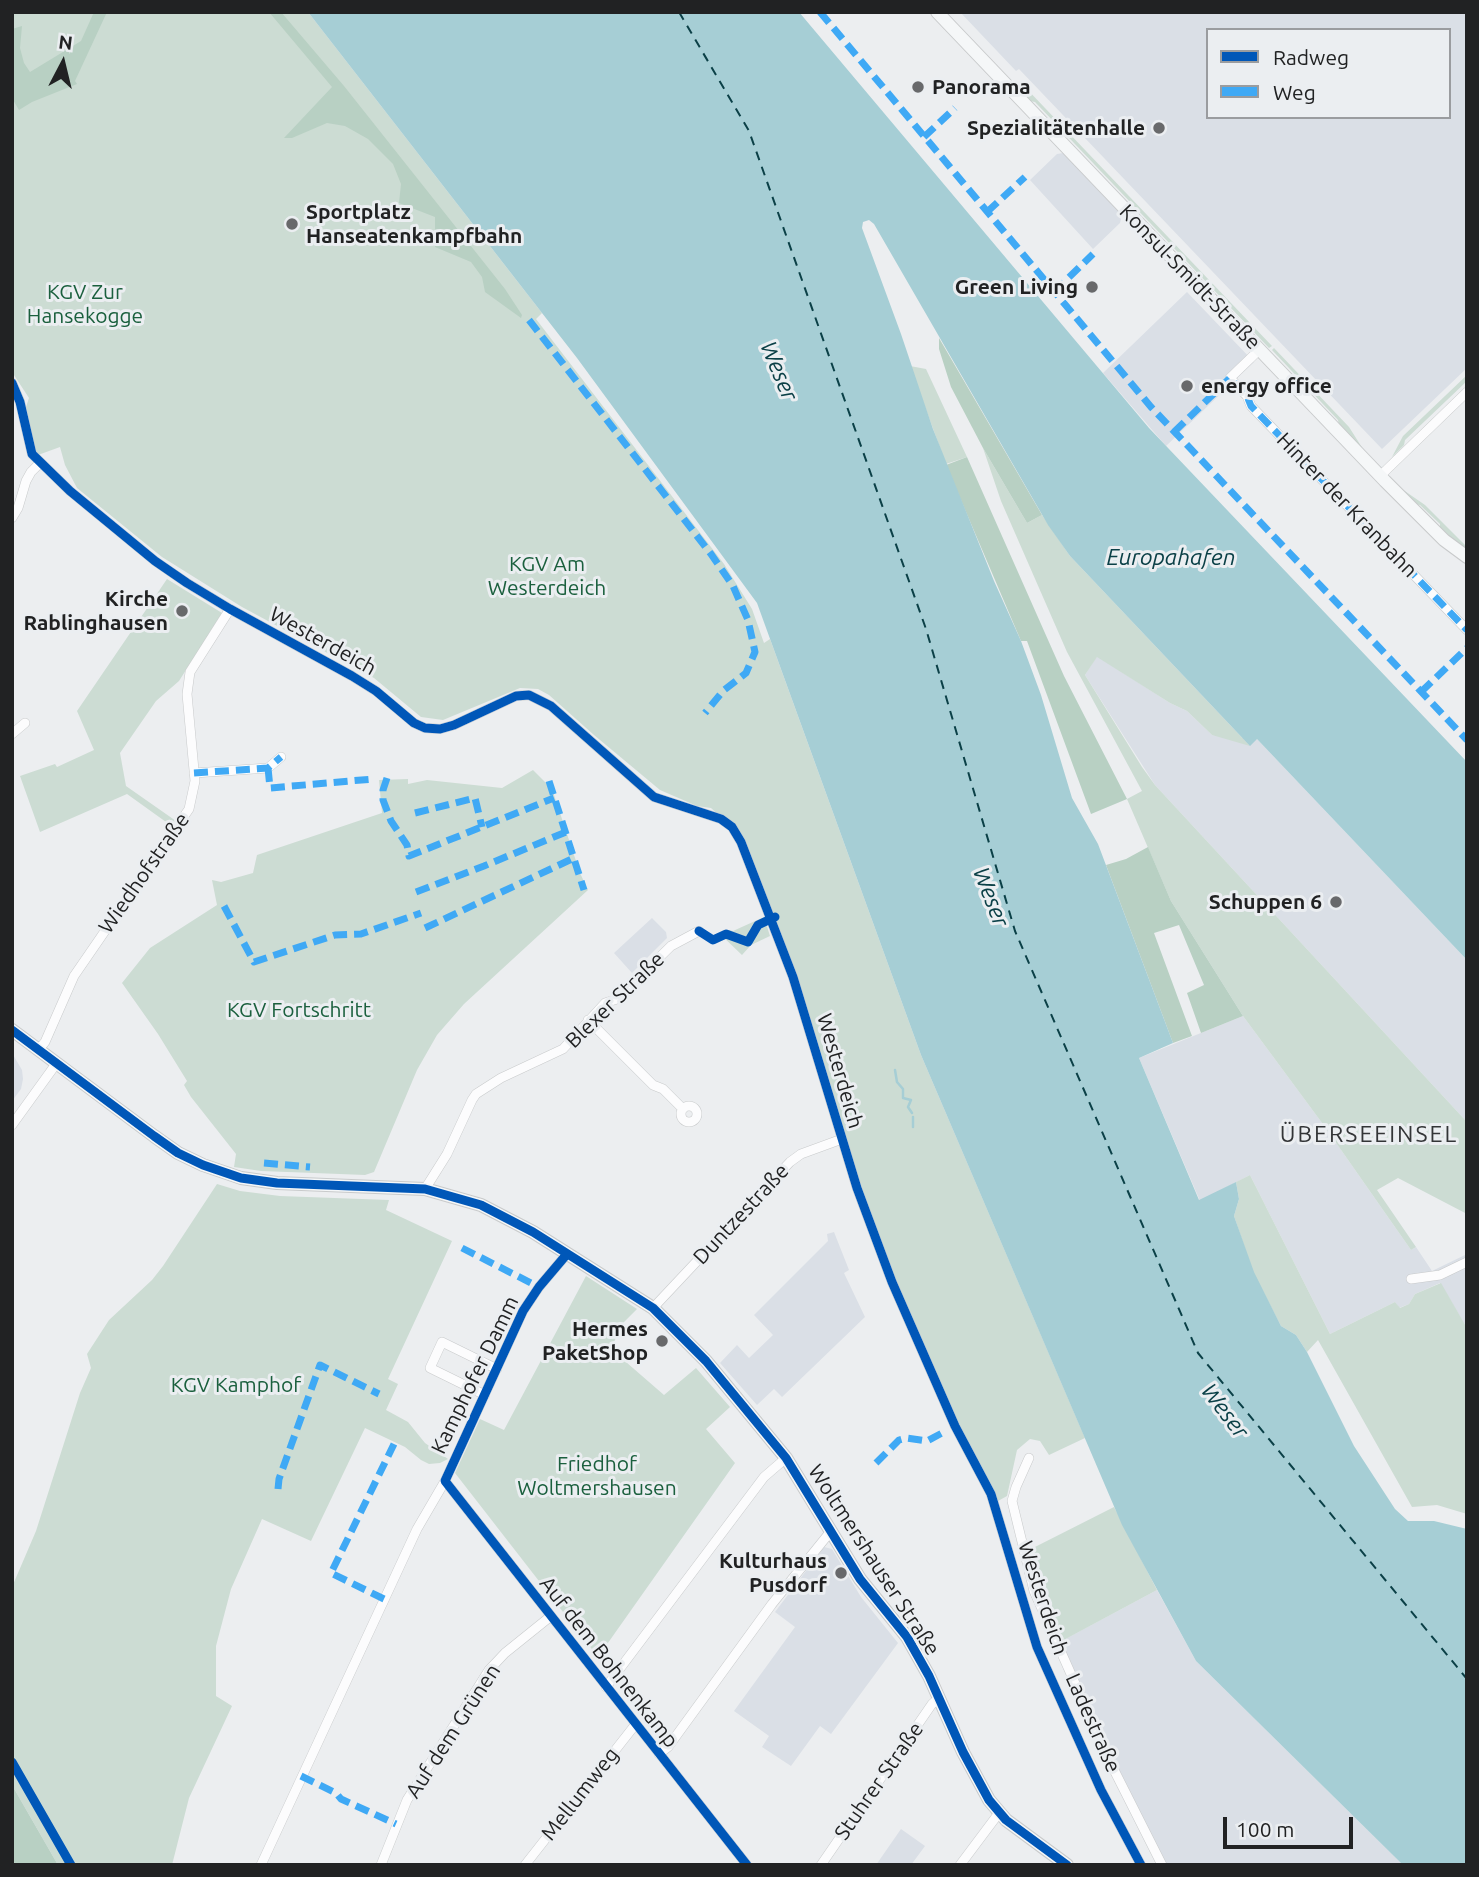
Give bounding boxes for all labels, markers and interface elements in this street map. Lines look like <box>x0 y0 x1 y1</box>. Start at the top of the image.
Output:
north arrow <box>28 28 98 98</box>
legend <box>1206 28 1451 119</box>
text: N <box>57 30 74 54</box>
text: Radweg <box>1273 45 1349 69</box>
place label: Panorama <box>932 74 1031 100</box>
marker: Panorama <box>910 79 926 95</box>
text: Weg <box>1273 80 1316 104</box>
place label: Spezialitätenhalle <box>967 115 1145 141</box>
marker: Spezialitätenhalle <box>1151 120 1167 136</box>
place label: Sportplatz Hanseatenkampfbahn <box>306 199 522 249</box>
street label: Konsul-Smidt-Straße <box>1114 199 1266 355</box>
marker: Sportplatz Hanseatenkampfbahn <box>284 216 300 232</box>
place label: Green Living <box>955 274 1078 300</box>
park label: KGV Zur Hansekogge <box>27 279 143 329</box>
marker: Green Living <box>1084 279 1100 295</box>
water label: Weser <box>754 337 804 405</box>
place label: energy office <box>1201 373 1332 399</box>
marker: energy office <box>1179 378 1195 394</box>
street label: Hinter der Kranbahn <box>1271 427 1423 583</box>
water label: Europahafen <box>1106 543 1236 571</box>
park label: KGV Am Westerdeich <box>488 551 606 601</box>
place label: Kirche Rablinghausen <box>24 586 168 636</box>
street label: Westerdeich <box>265 601 381 681</box>
marker: Kirche Rablinghausen <box>174 603 190 619</box>
street label: Wiedhofstraße <box>93 808 195 938</box>
water label: Weser <box>967 863 1015 931</box>
place label: Schuppen 6 <box>1209 889 1322 915</box>
marker: Schuppen 6 <box>1328 894 1344 910</box>
street label: Blexer Straße <box>560 947 670 1053</box>
park label: KGV Fortschritt <box>227 997 371 1023</box>
street label: Westerdeich <box>812 1011 868 1131</box>
district label: ÜBERSEEINSEL <box>1281 1120 1457 1148</box>
street label: Duntzestraße <box>688 1158 794 1270</box>
street label: Kamphofer Damm <box>426 1292 524 1458</box>
place label: Hermes PaketShop <box>542 1316 648 1366</box>
marker: Hermes PaketShop <box>654 1333 670 1349</box>
park label: KGV Kamphof <box>171 1372 301 1398</box>
water label: Weser <box>1195 1378 1255 1444</box>
park label: Friedhof Woltmershausen <box>517 1451 677 1501</box>
street label: Woltmershauser Straße <box>803 1460 945 1660</box>
street label: Westerdeich <box>1013 1538 1073 1658</box>
place label: Kulturhaus Pusdorf <box>719 1548 827 1598</box>
marker: Kulturhaus Pusdorf <box>833 1565 849 1581</box>
street label: Auf dem Bohnenkamp <box>534 1571 684 1753</box>
street label: Auf dem Grünen <box>400 1659 506 1803</box>
street label: Ladestraße <box>1060 1670 1126 1776</box>
street label: Stuhrer Straße <box>829 1717 929 1845</box>
street label: Mellumweg <box>536 1743 624 1845</box>
scale bar <box>1227 1804 1356 1848</box>
text: 100 m <box>1236 1817 1294 1841</box>

